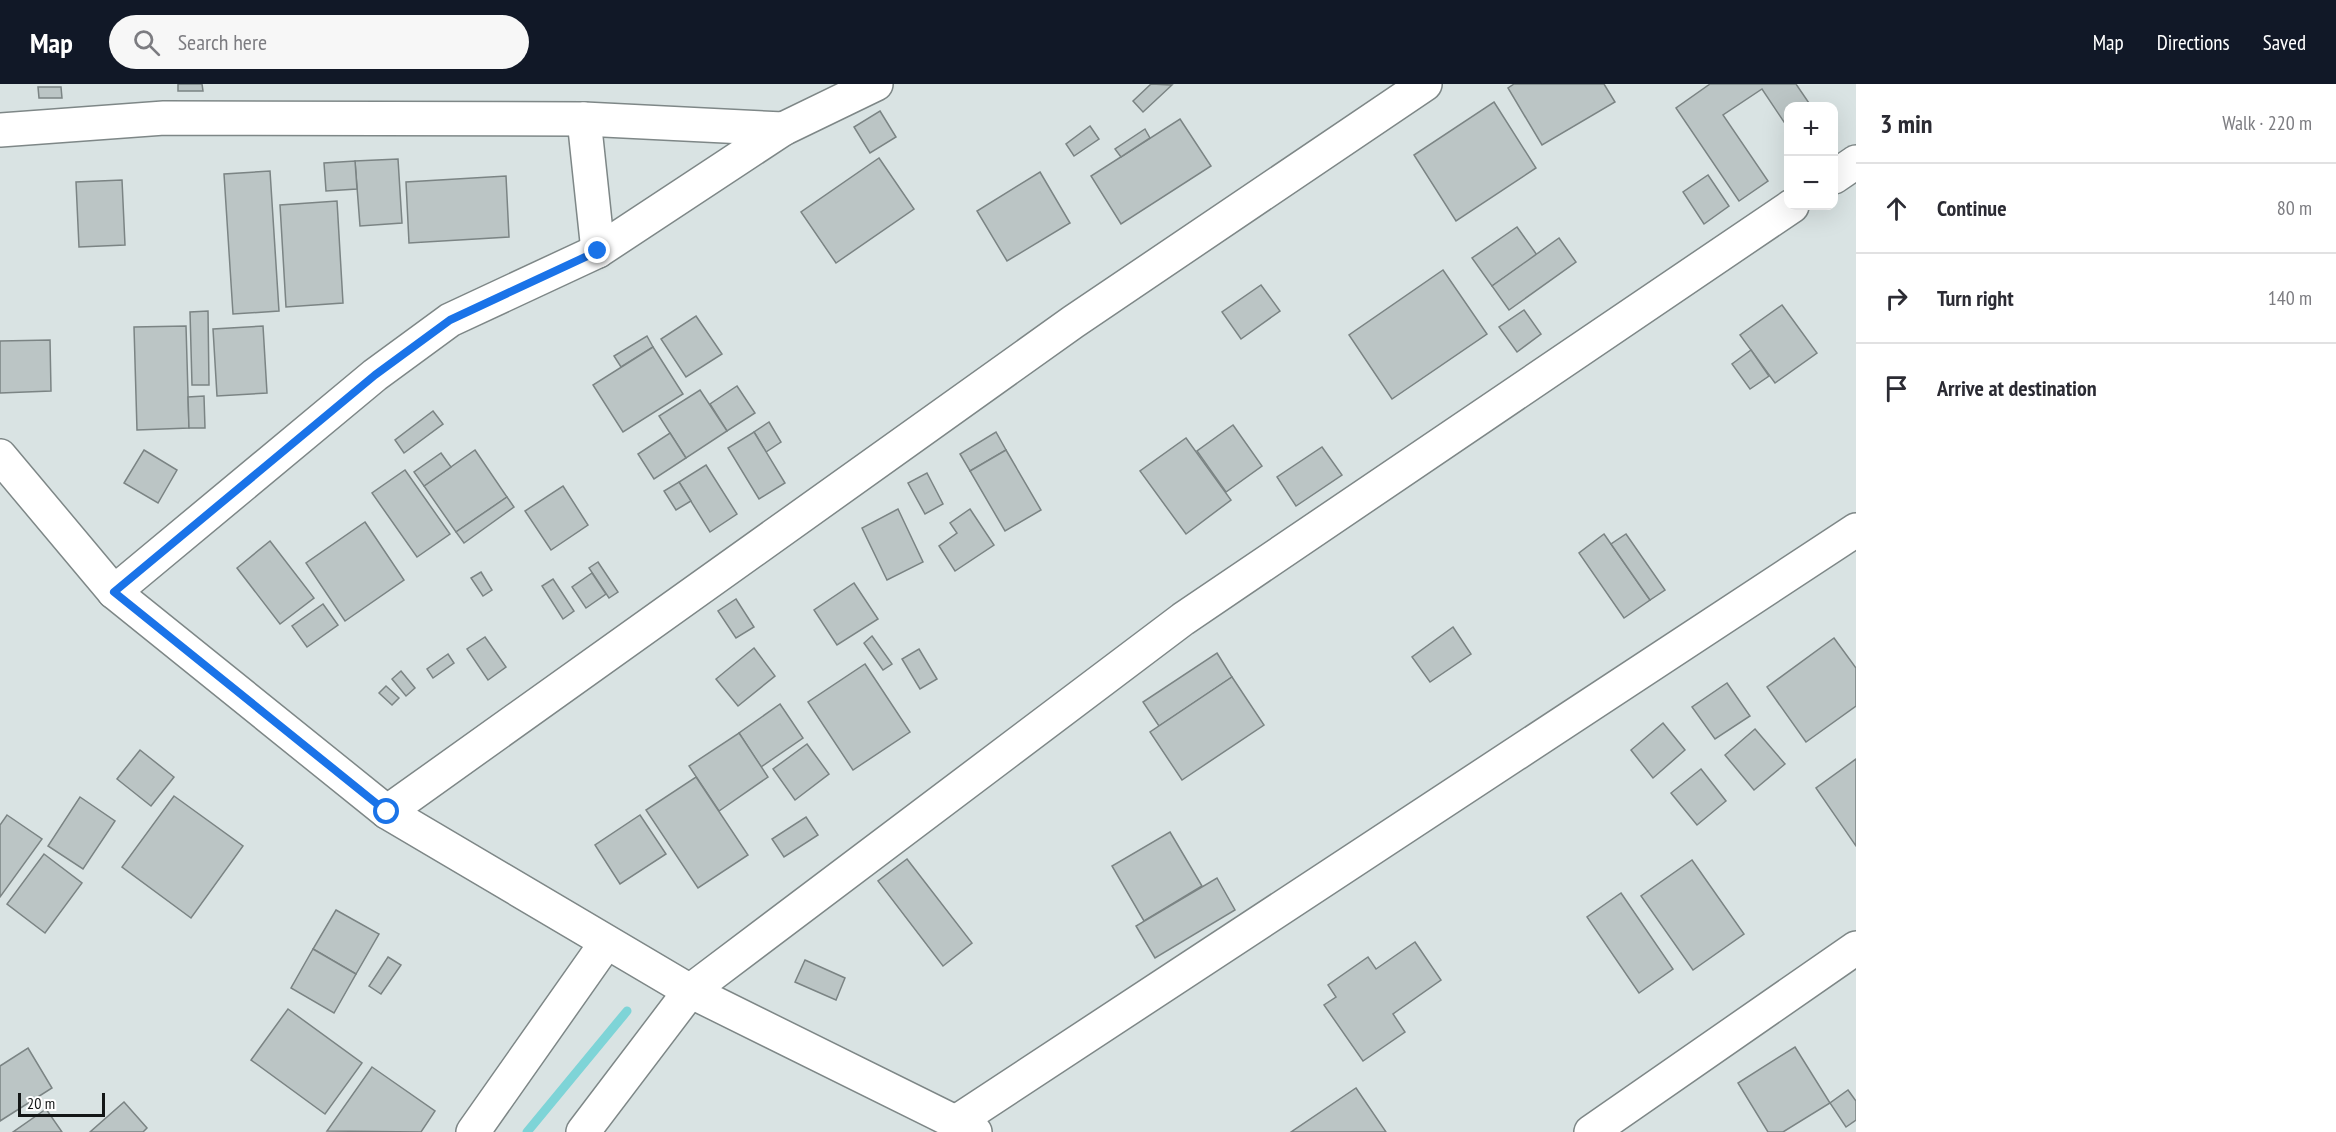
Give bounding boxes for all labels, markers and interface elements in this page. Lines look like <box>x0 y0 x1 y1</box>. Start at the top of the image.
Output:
search box <box>109 15 529 69</box>
text: Map <box>30 24 73 61</box>
icon: search <box>130 26 163 59</box>
text: Search here <box>178 28 267 56</box>
text: Map <box>2093 29 2124 56</box>
text: Directions <box>2157 29 2230 56</box>
text: Saved <box>2263 29 2306 56</box>
map controls <box>1784 102 1838 210</box>
button: + <box>1784 102 1838 156</box>
text: 3 min <box>1880 107 1933 140</box>
text: Walk · 220 m <box>2222 110 2312 136</box>
button: − <box>1784 156 1838 210</box>
icon: ahead <box>1880 192 1913 225</box>
text: Continue <box>1937 194 2007 222</box>
text: 80 m <box>2277 195 2312 221</box>
route end <box>584 237 610 263</box>
icon: right <box>1880 282 1913 315</box>
text: Turn right <box>1937 284 2014 312</box>
text: 140 m <box>2268 285 2312 311</box>
icon: arrive <box>1880 372 1913 405</box>
text: Arrive at destination <box>1937 374 2097 402</box>
route start <box>373 798 399 824</box>
scale bar <box>18 1090 105 1118</box>
text: 20 m <box>27 1093 55 1113</box>

